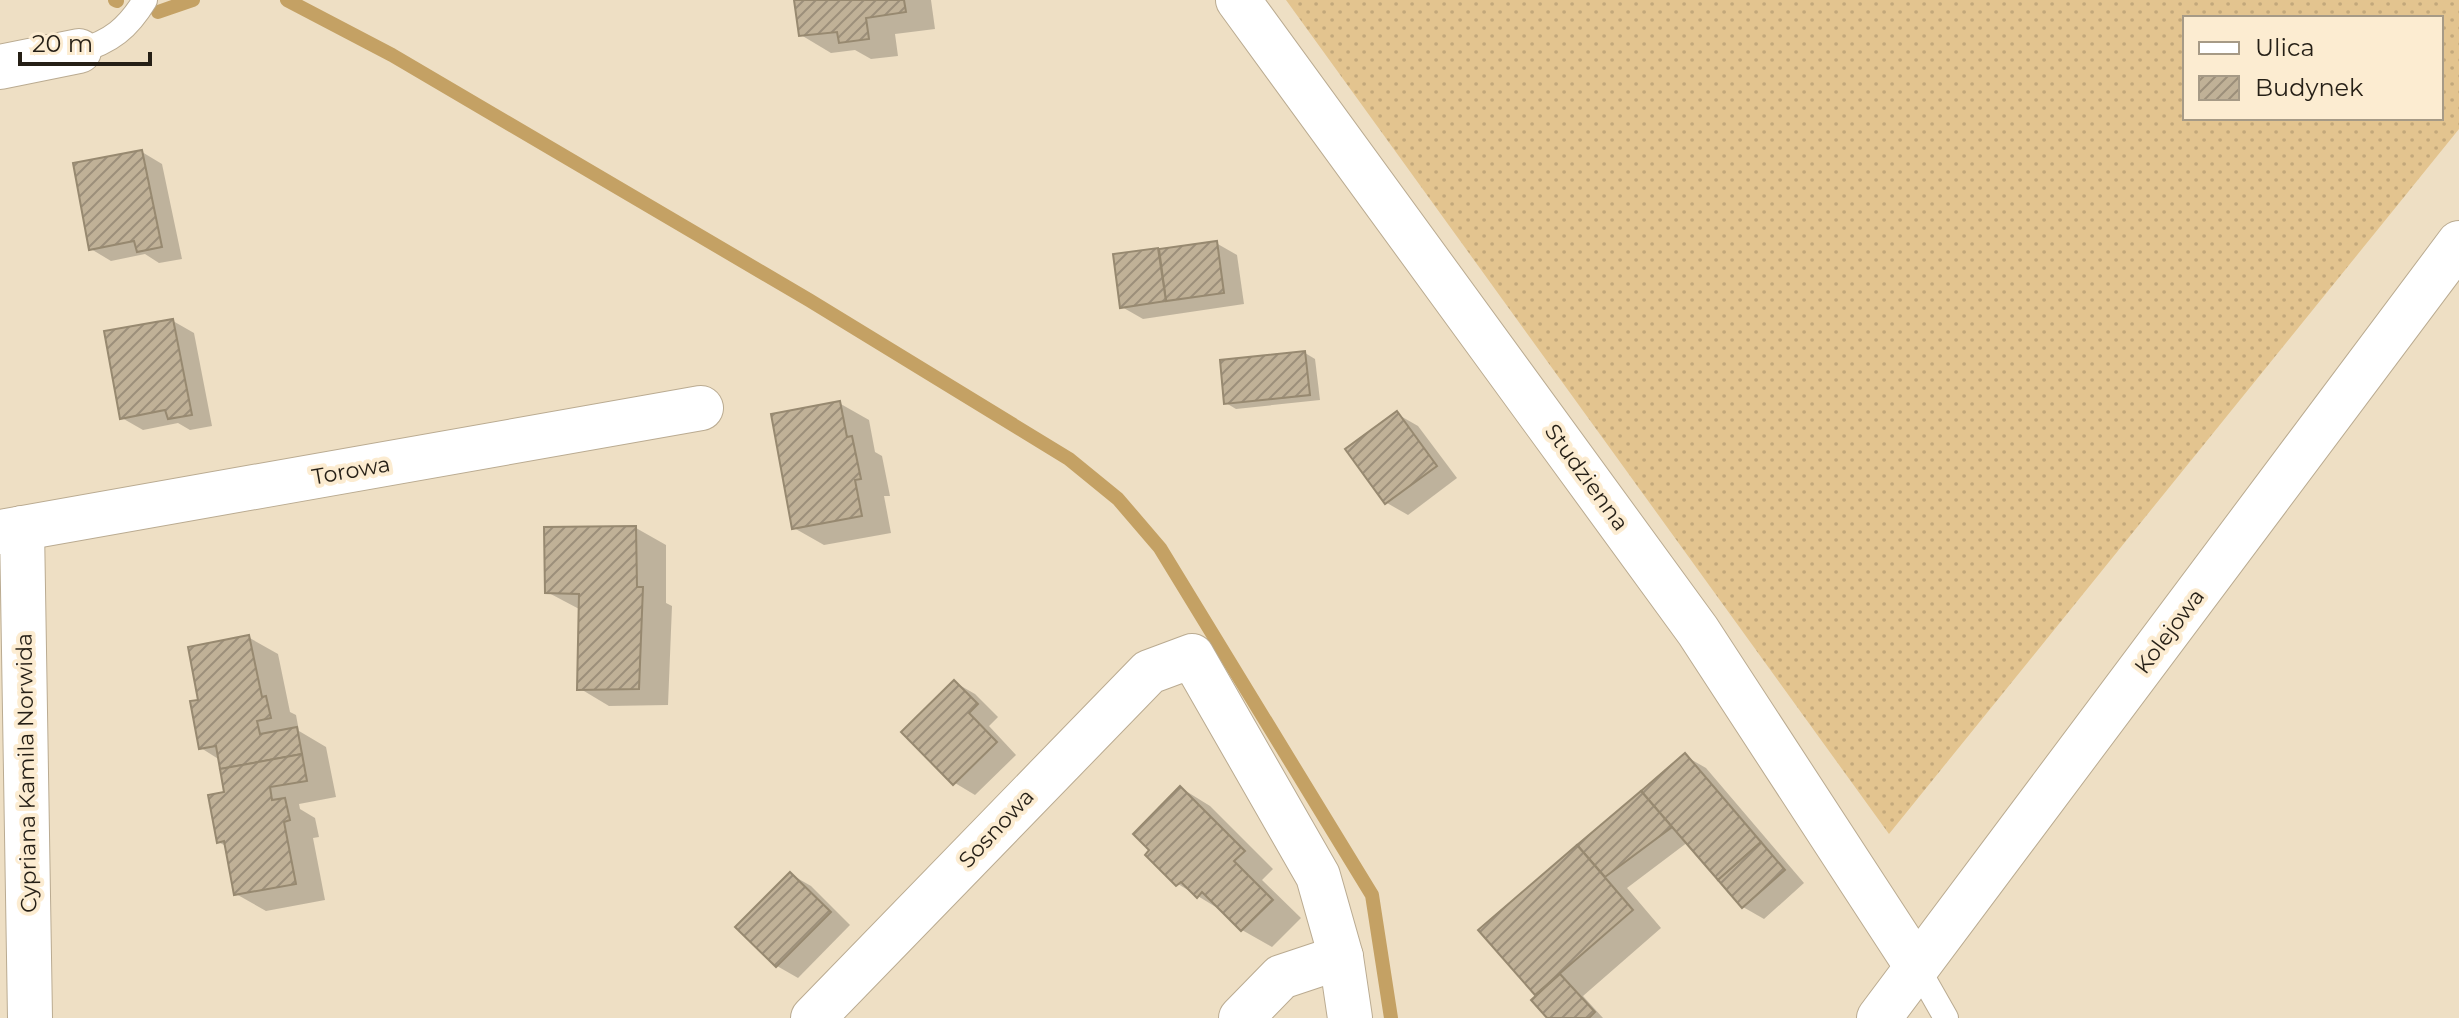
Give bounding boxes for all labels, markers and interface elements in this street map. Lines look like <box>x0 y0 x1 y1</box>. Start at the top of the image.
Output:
scale bar <box>20 16 150 66</box>
legend <box>2183 16 2443 120</box>
text: 20 m <box>32 29 93 58</box>
text: Ulica <box>2255 33 2315 62</box>
text: Budynek <box>2255 73 2364 102</box>
street label: Studzienna <box>1539 419 1634 536</box>
street label: Torowa <box>310 450 392 491</box>
street label: Kolejowa <box>2129 584 2210 679</box>
street label: Cypriana Kamila Norwida <box>11 633 42 913</box>
street label: Sosnowa <box>953 783 1040 873</box>

